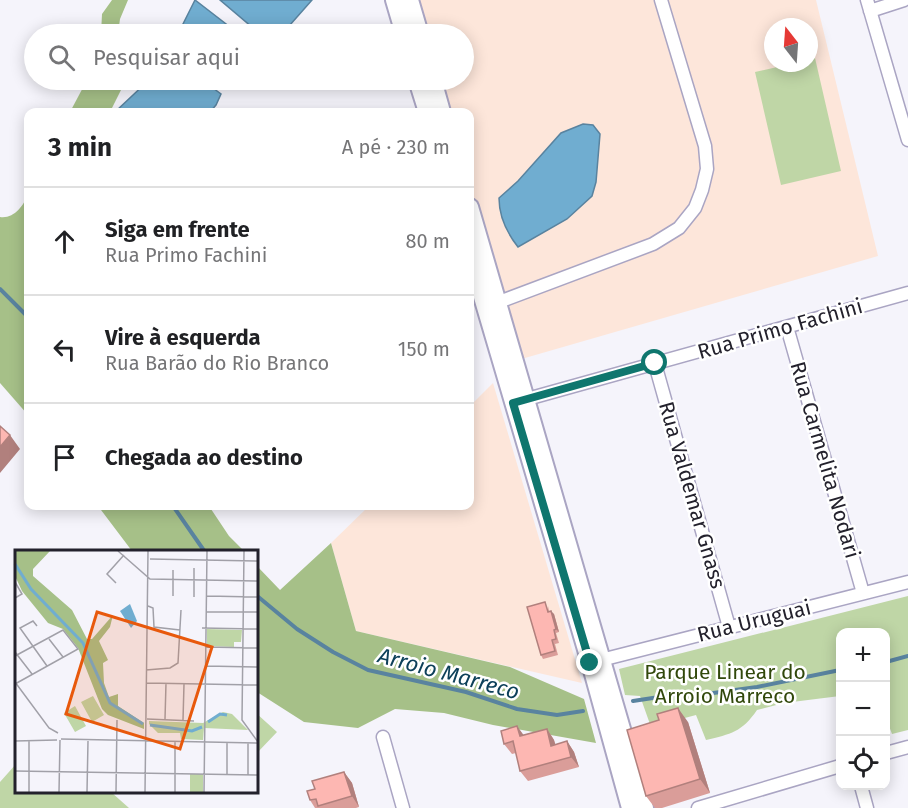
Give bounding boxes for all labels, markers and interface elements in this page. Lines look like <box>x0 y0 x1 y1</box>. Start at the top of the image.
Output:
north arrow <box>764 18 818 72</box>
search box <box>24 24 474 90</box>
icon: search <box>45 41 78 74</box>
text: Pesquisar aqui <box>93 44 240 71</box>
text: 3 min <box>48 132 112 163</box>
text: A pé · 230 m <box>342 135 450 159</box>
text: Siga em frente <box>105 216 250 243</box>
icon: ahead <box>48 225 81 258</box>
text: 80 m <box>405 229 450 253</box>
text: Rua Primo Fachini <box>105 243 267 267</box>
street label: Rua Primo Fachini <box>694 293 866 365</box>
text: Vire à esquerda <box>105 324 261 351</box>
icon: left <box>48 333 81 366</box>
text: 150 m <box>398 337 450 361</box>
route start <box>641 349 667 375</box>
text: Rua Barão do Rio Branco <box>105 351 329 375</box>
street label: Rua Carmelita Nodari <box>784 359 866 561</box>
street label: Rua Valdemar Gnass <box>653 399 731 592</box>
icon: arrive <box>48 441 81 474</box>
text: Chegada ao destino <box>105 444 303 471</box>
inset map <box>15 550 258 793</box>
street label: Rua Uruguai <box>694 594 814 648</box>
map controls <box>836 628 890 790</box>
button: + <box>836 628 890 682</box>
water label: Arroio Marreco <box>374 641 523 705</box>
route end <box>576 649 602 675</box>
park label: Parque Linear do Arroio Marreco <box>644 659 806 709</box>
button: − <box>836 682 890 736</box>
button: locate <box>836 736 890 790</box>

